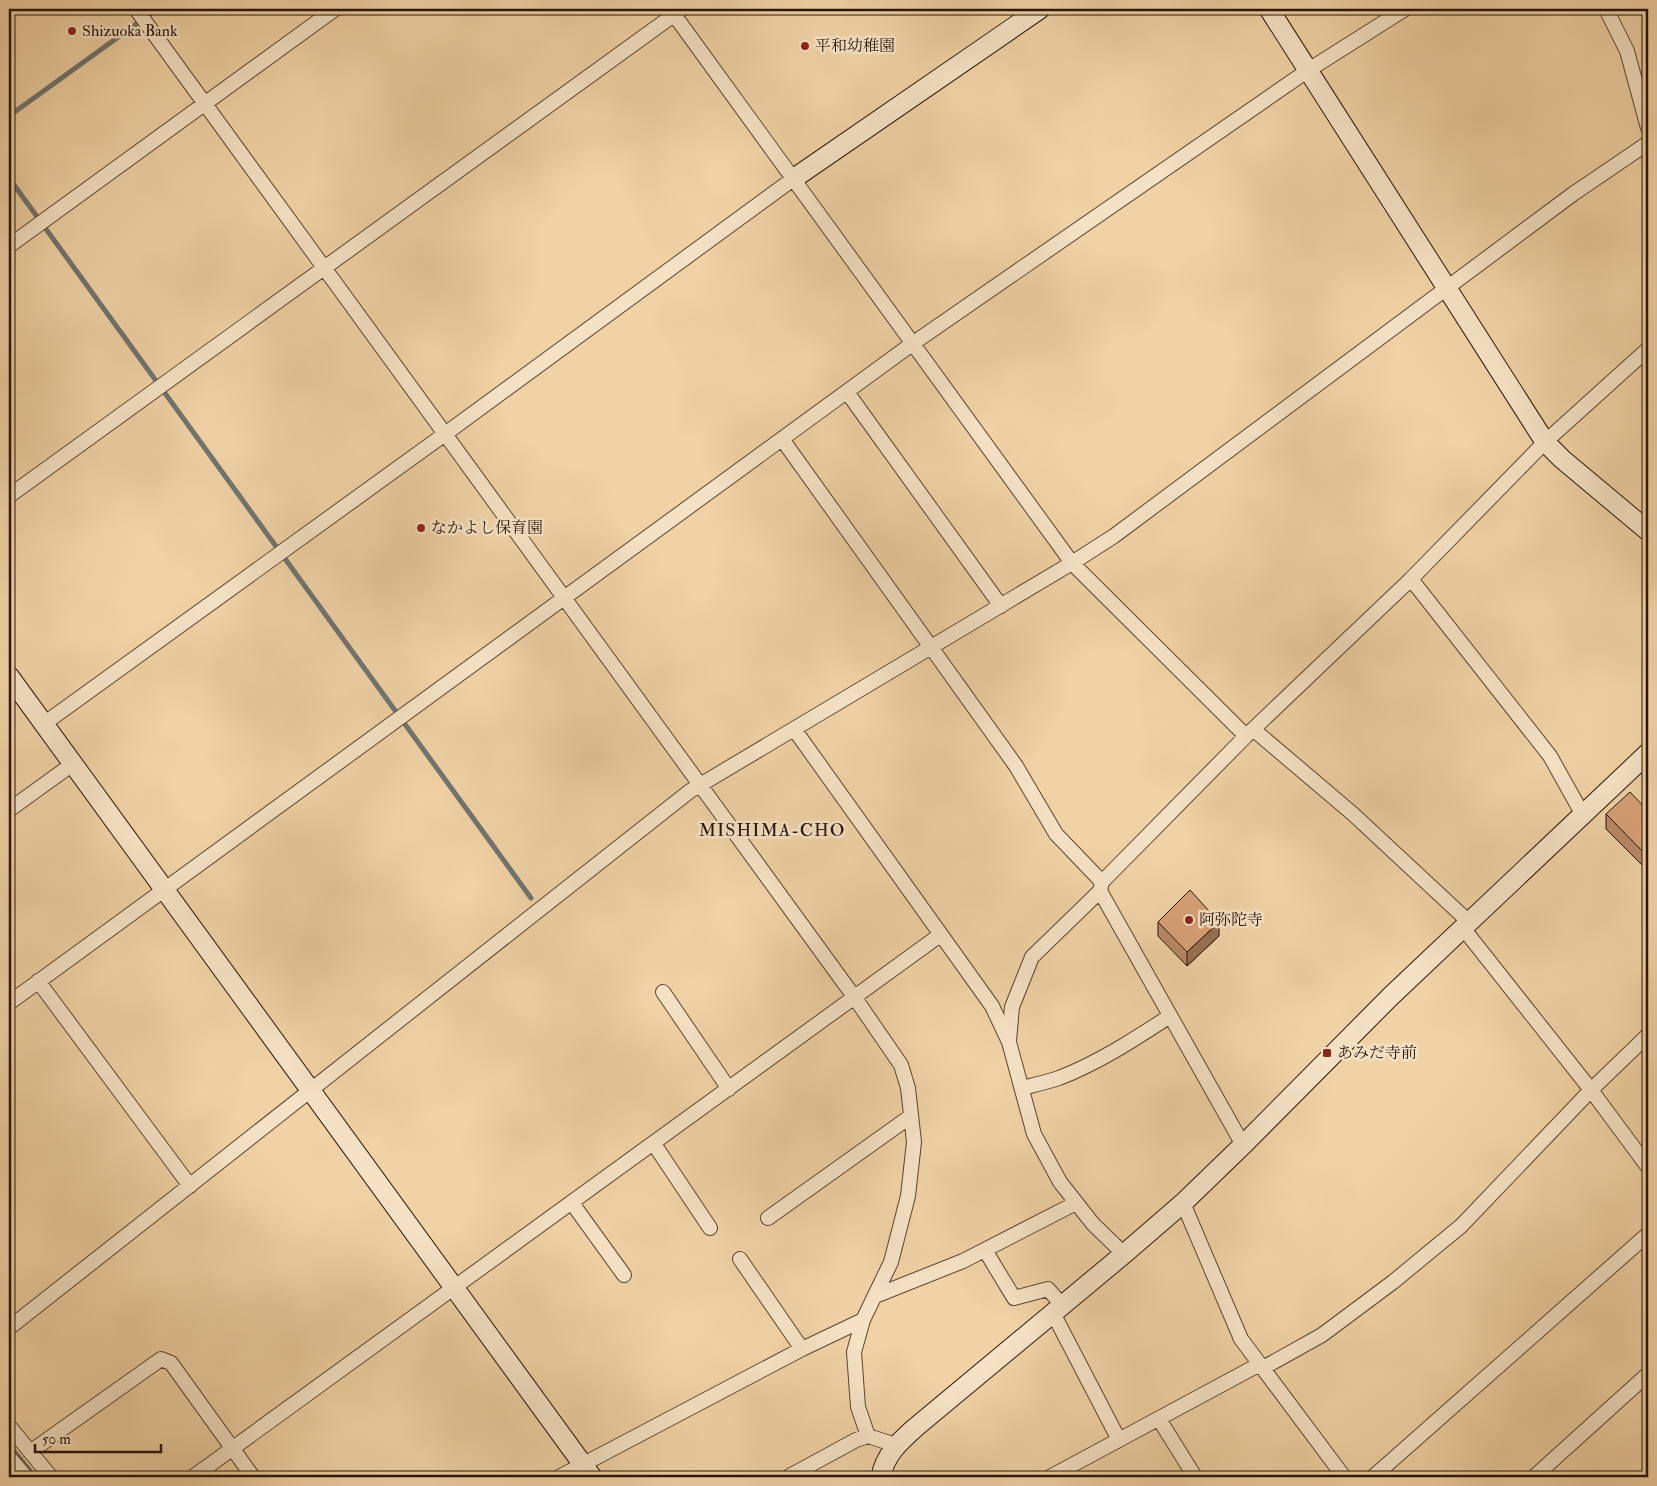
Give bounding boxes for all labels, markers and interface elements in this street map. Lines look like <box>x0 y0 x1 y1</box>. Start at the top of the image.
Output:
place label: Shizuoka Bank <box>82 21 178 41</box>
marker: Shizuoka Bank <box>66 25 78 37</box>
place label: 平和幼稚園 <box>815 36 895 56</box>
marker: 平和幼稚園 <box>799 40 811 52</box>
place label: なかよし保育園 <box>431 518 543 538</box>
marker: なかよし保育園 <box>415 522 427 534</box>
district label: MISHIMA-CHO <box>699 819 845 842</box>
place label: 阿弥陀寺 <box>1199 910 1263 930</box>
marker: 阿弥陀寺 <box>1183 914 1195 926</box>
place label: あみだ寺前 <box>1337 1043 1417 1063</box>
marker: あみだ寺前 <box>1321 1047 1333 1059</box>
scale bar <box>35 1421 161 1453</box>
text: 50 m <box>42 1430 71 1449</box>

